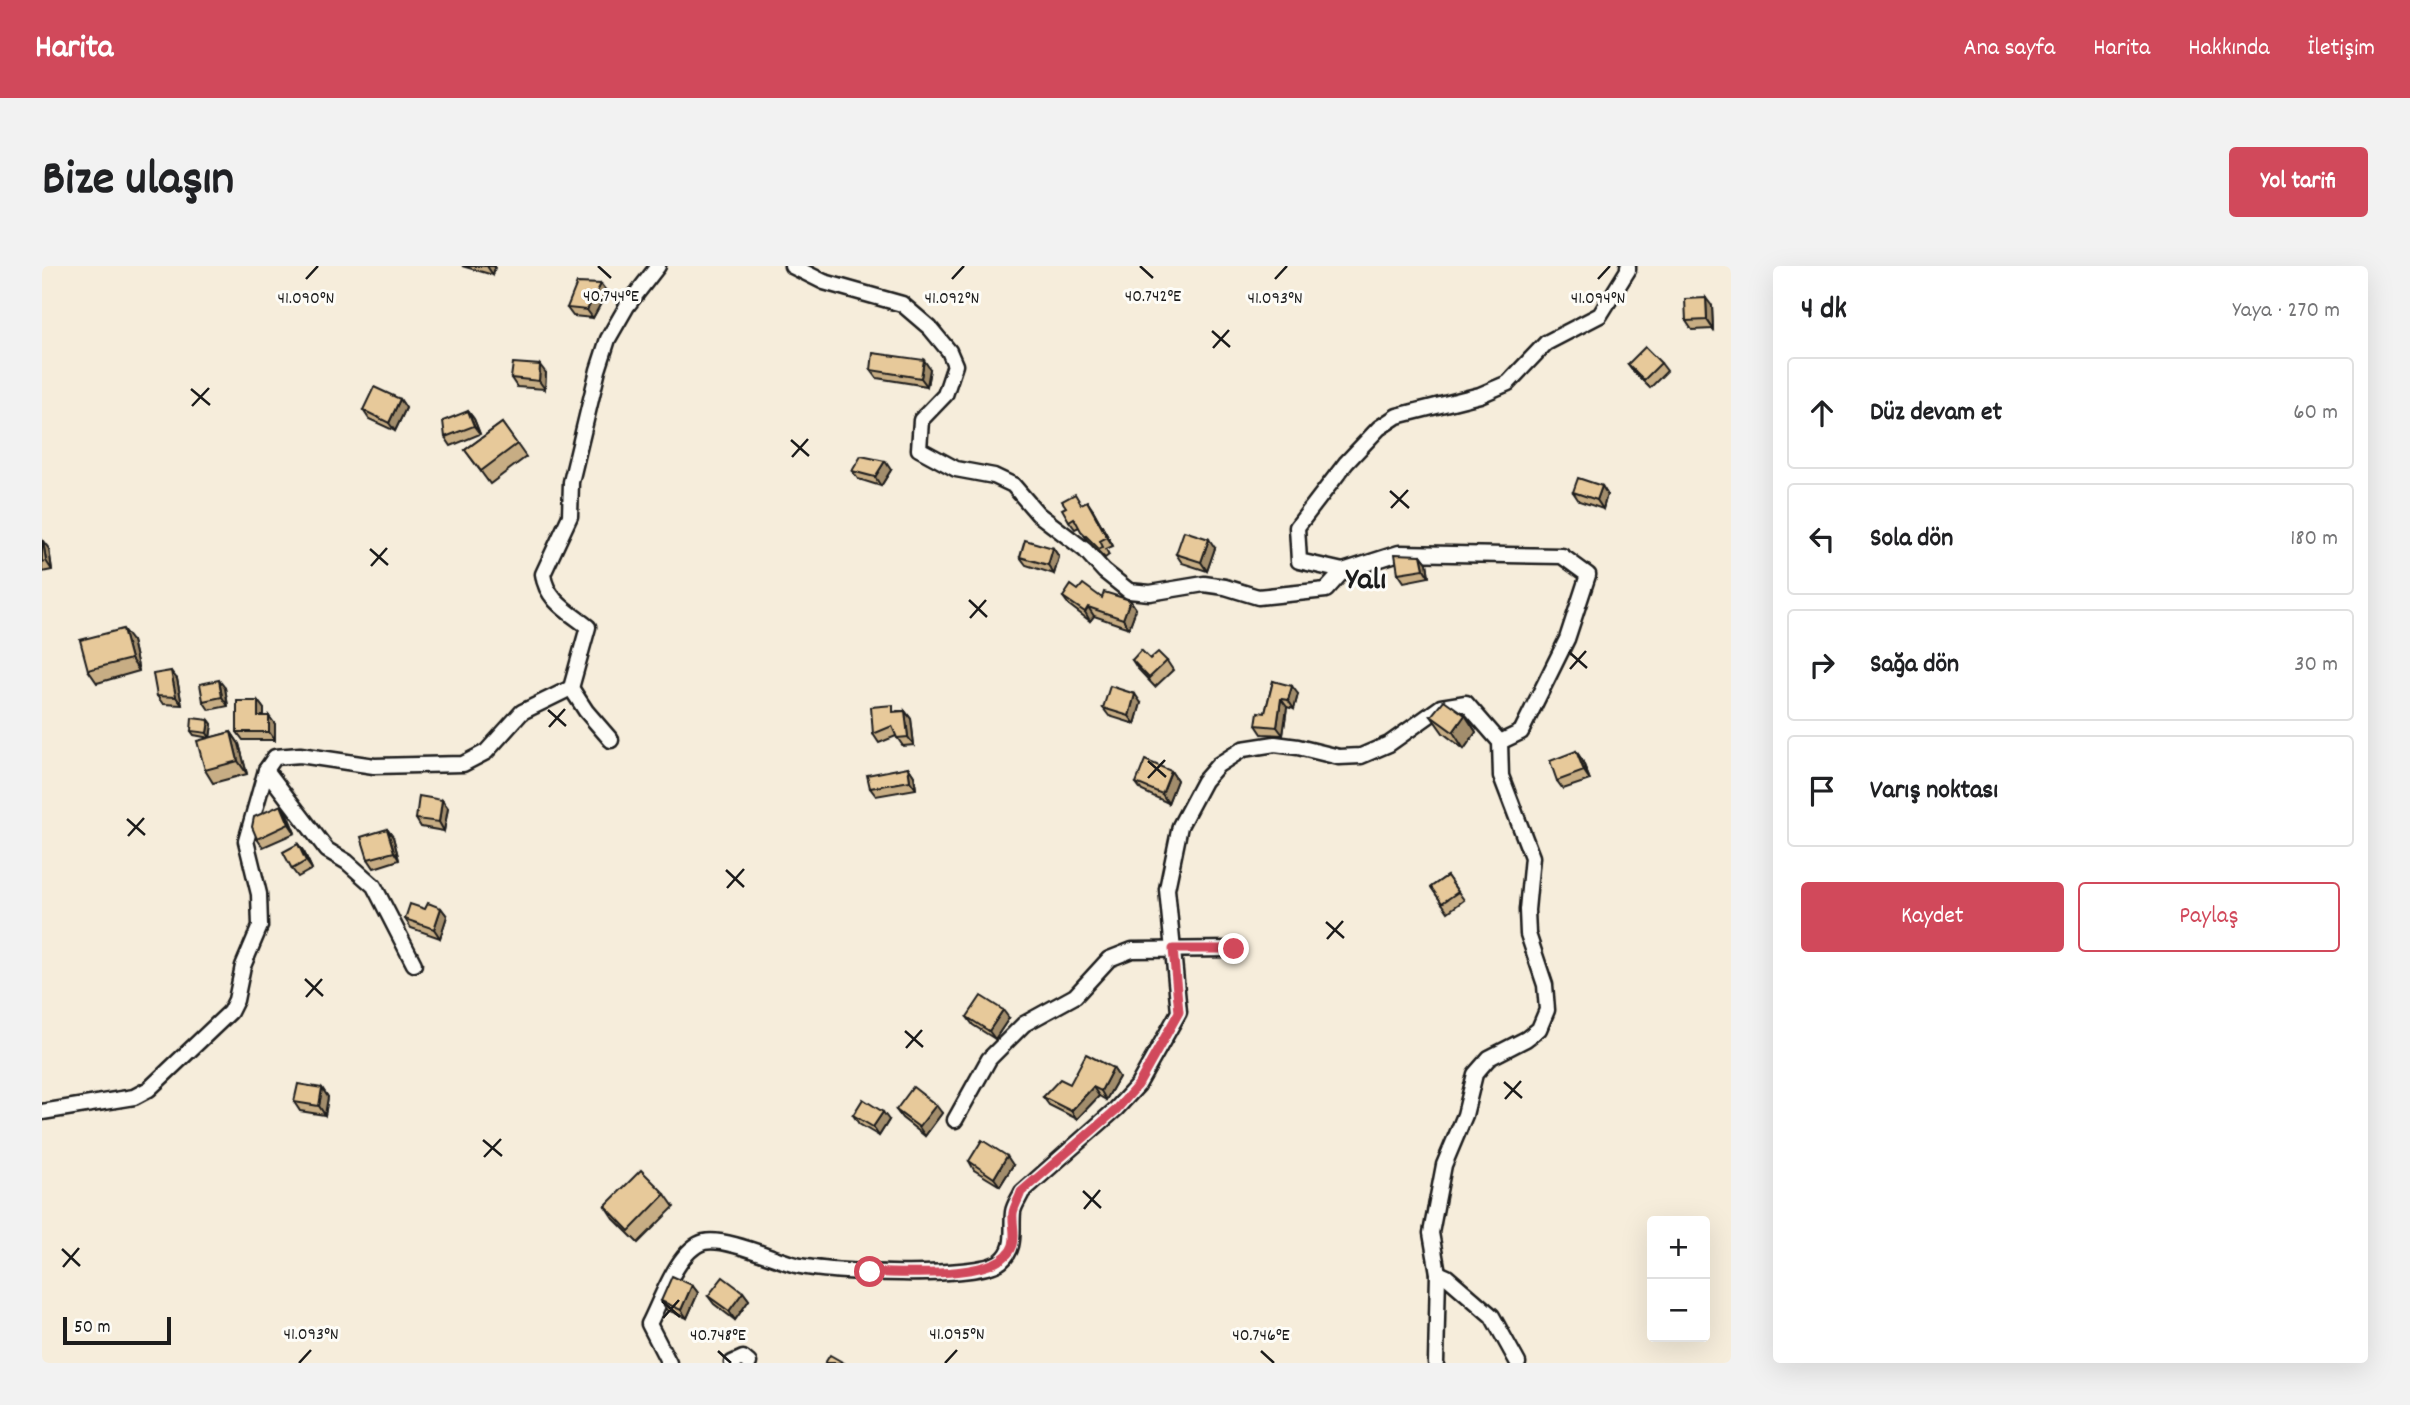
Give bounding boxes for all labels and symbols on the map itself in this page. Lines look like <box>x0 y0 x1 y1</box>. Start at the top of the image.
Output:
text: 40.744°E <box>583 285 639 310</box>
text: 40.742°E <box>1125 285 1181 310</box>
text: 41.090°N <box>278 287 334 312</box>
text: 41.092°N <box>925 287 980 312</box>
text: 41.093°N <box>1247 287 1303 312</box>
text: 41.094°N <box>1571 287 1625 312</box>
district label: Yalı <box>1345 559 1386 605</box>
route end <box>1218 933 1249 964</box>
route start <box>854 1256 885 1287</box>
scale bar <box>63 1314 172 1346</box>
text: 41.093°N <box>283 1323 339 1348</box>
text: 41.095°N <box>929 1323 985 1348</box>
text: 40.748°E <box>690 1324 746 1349</box>
text: 40.746°E <box>1232 1324 1290 1349</box>

